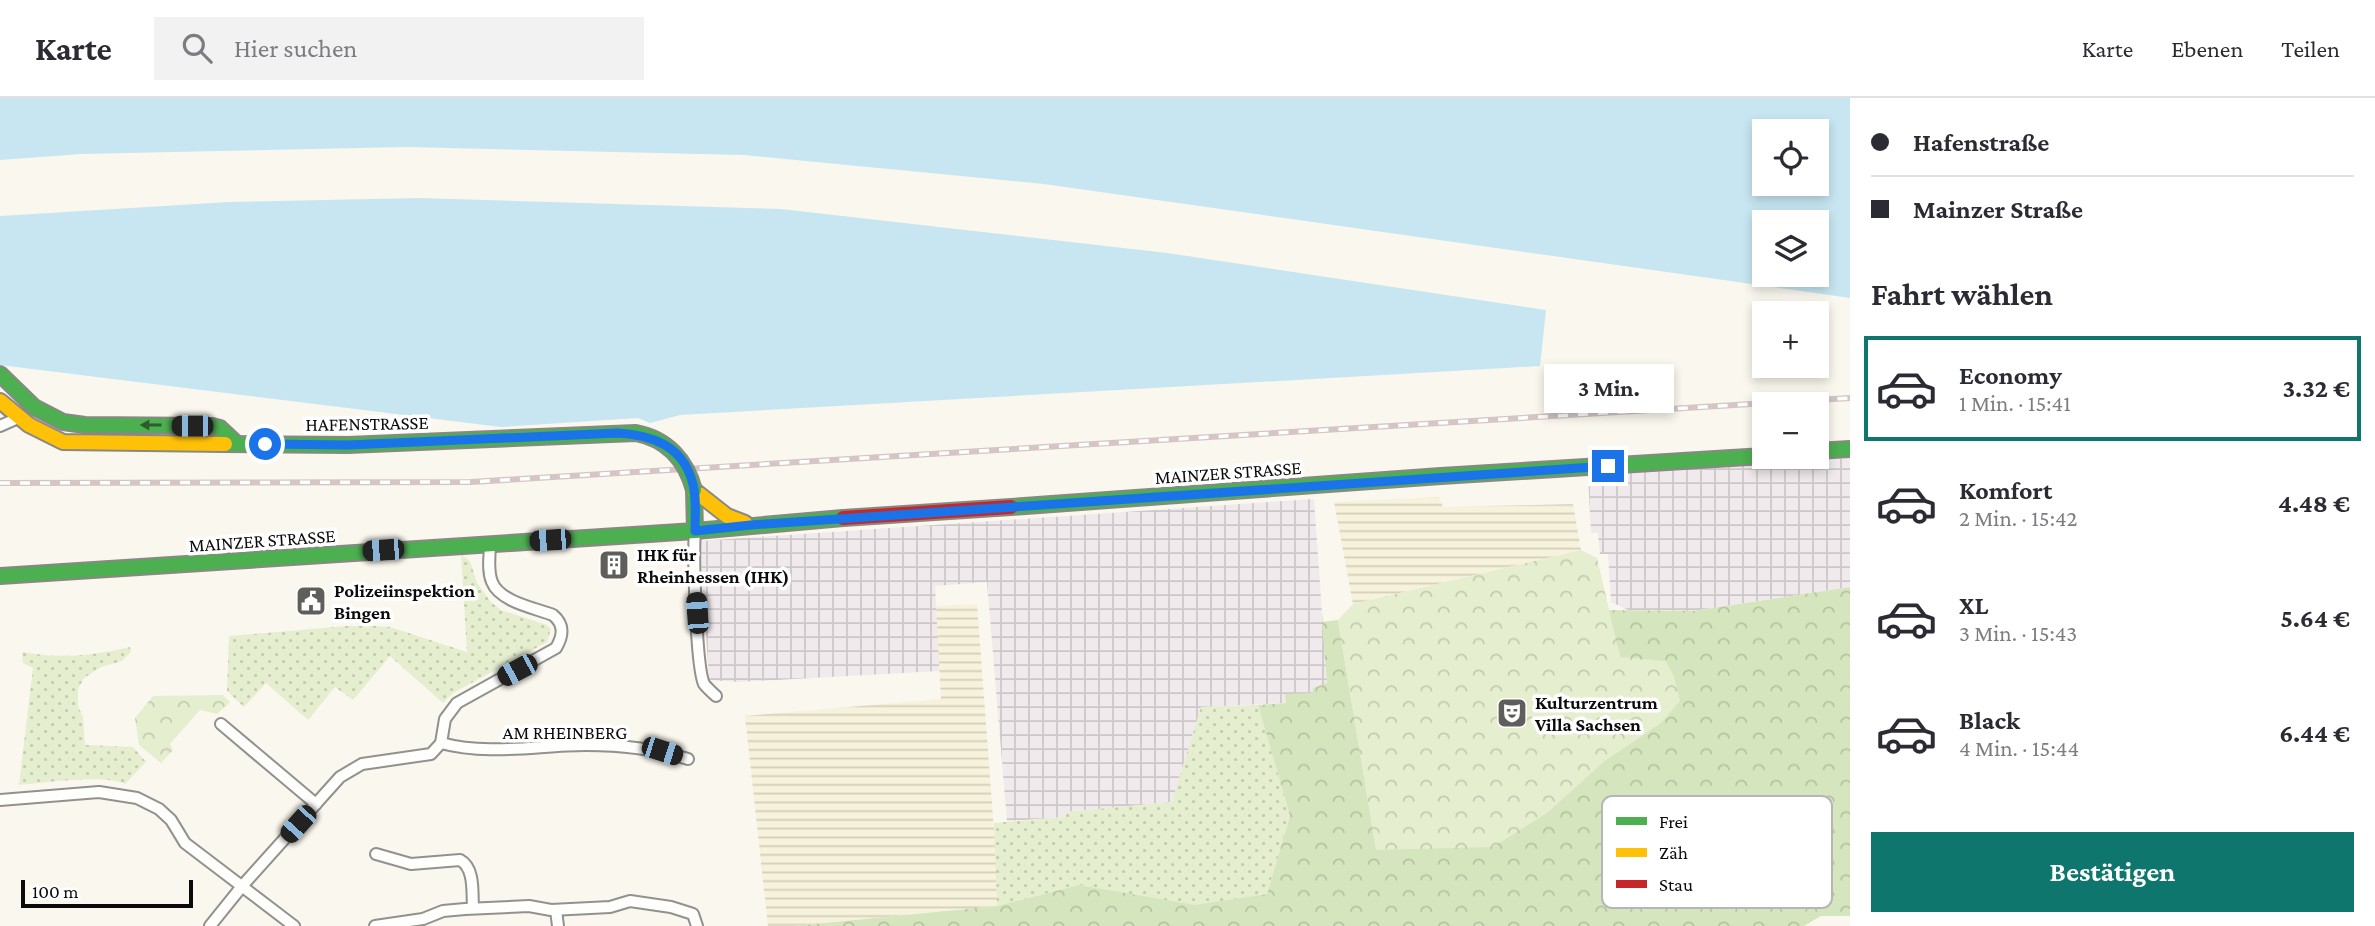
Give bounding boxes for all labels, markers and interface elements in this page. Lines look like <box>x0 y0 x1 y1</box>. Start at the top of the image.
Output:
search box <box>154 17 644 80</box>
icon: search <box>178 29 216 67</box>
text: Karte <box>35 30 112 67</box>
text: Hier suchen <box>234 34 357 63</box>
text: Karte <box>2082 35 2133 62</box>
text: Ebenen <box>2171 35 2243 62</box>
text: Teilen <box>2281 35 2340 62</box>
map controls <box>1752 119 1829 469</box>
button: locate <box>1752 119 1829 196</box>
text: Hafenstraße <box>1913 128 2049 157</box>
text: Mainzer Straße <box>1913 195 2083 224</box>
button: layers <box>1752 210 1829 287</box>
text: Fahrt wählen <box>1871 276 2053 312</box>
button: + <box>1752 301 1829 378</box>
icon: car <box>1875 357 1938 420</box>
text: Economy <box>1959 361 2062 390</box>
callout: 3 Min. <box>1543 364 1673 414</box>
text: 3.32 € <box>2282 374 2350 403</box>
text: 3 Min. <box>1578 375 1640 401</box>
text: 1 Min. · 15:41 <box>1959 390 2071 416</box>
button: − <box>1752 392 1829 469</box>
street label: HAFENSTRASSE <box>305 412 429 435</box>
car <box>172 416 214 437</box>
one-way arrow <box>140 420 162 431</box>
route start <box>249 428 281 460</box>
route end <box>1592 450 1624 482</box>
street label: MAINZER STRASSE <box>1154 457 1302 488</box>
icon: car <box>1875 472 1938 535</box>
text: Komfort <box>1959 476 2052 505</box>
text: 4.48 € <box>2278 489 2350 518</box>
text: 2 Min. · 15:42 <box>1959 505 2077 531</box>
street label: MAINZER STRASSE <box>188 525 336 556</box>
car <box>529 528 572 552</box>
car <box>362 538 405 562</box>
place label: IHK für Rheinhessen (IHK) <box>637 544 789 588</box>
building icon: IHK für Rheinhessen (IHK) <box>597 548 631 582</box>
place label: Polizeiinspektion Bingen <box>334 580 475 623</box>
public building icon: Polizeiinspektion Bingen <box>294 584 328 618</box>
icon: car <box>1875 587 1938 650</box>
car <box>686 591 709 635</box>
text: XL <box>1959 591 1988 620</box>
text: 5.64 € <box>2280 604 2350 633</box>
text: 3 Min. · 15:43 <box>1959 620 2077 646</box>
car <box>494 651 541 689</box>
place label: Kulturzentrum Villa Sachsen <box>1534 692 1658 735</box>
theatre icon: Kulturzentrum Villa Sachsen <box>1495 696 1529 730</box>
icon: car <box>1875 702 1938 765</box>
text: Black <box>1959 706 2020 735</box>
text: 6.44 € <box>2279 719 2350 748</box>
street label: AM RHEINBERG <box>503 722 627 743</box>
car <box>639 735 686 767</box>
text: 4 Min. · 15:44 <box>1959 735 2079 761</box>
legend <box>1602 796 1832 908</box>
car <box>277 801 320 847</box>
text: Frei <box>1659 811 1688 832</box>
button: Bestätigen <box>1871 832 2354 912</box>
text: Zäh <box>1659 842 1688 863</box>
text: Stau <box>1659 874 1693 895</box>
scale bar <box>21 877 192 909</box>
text: 100 m <box>32 881 79 902</box>

